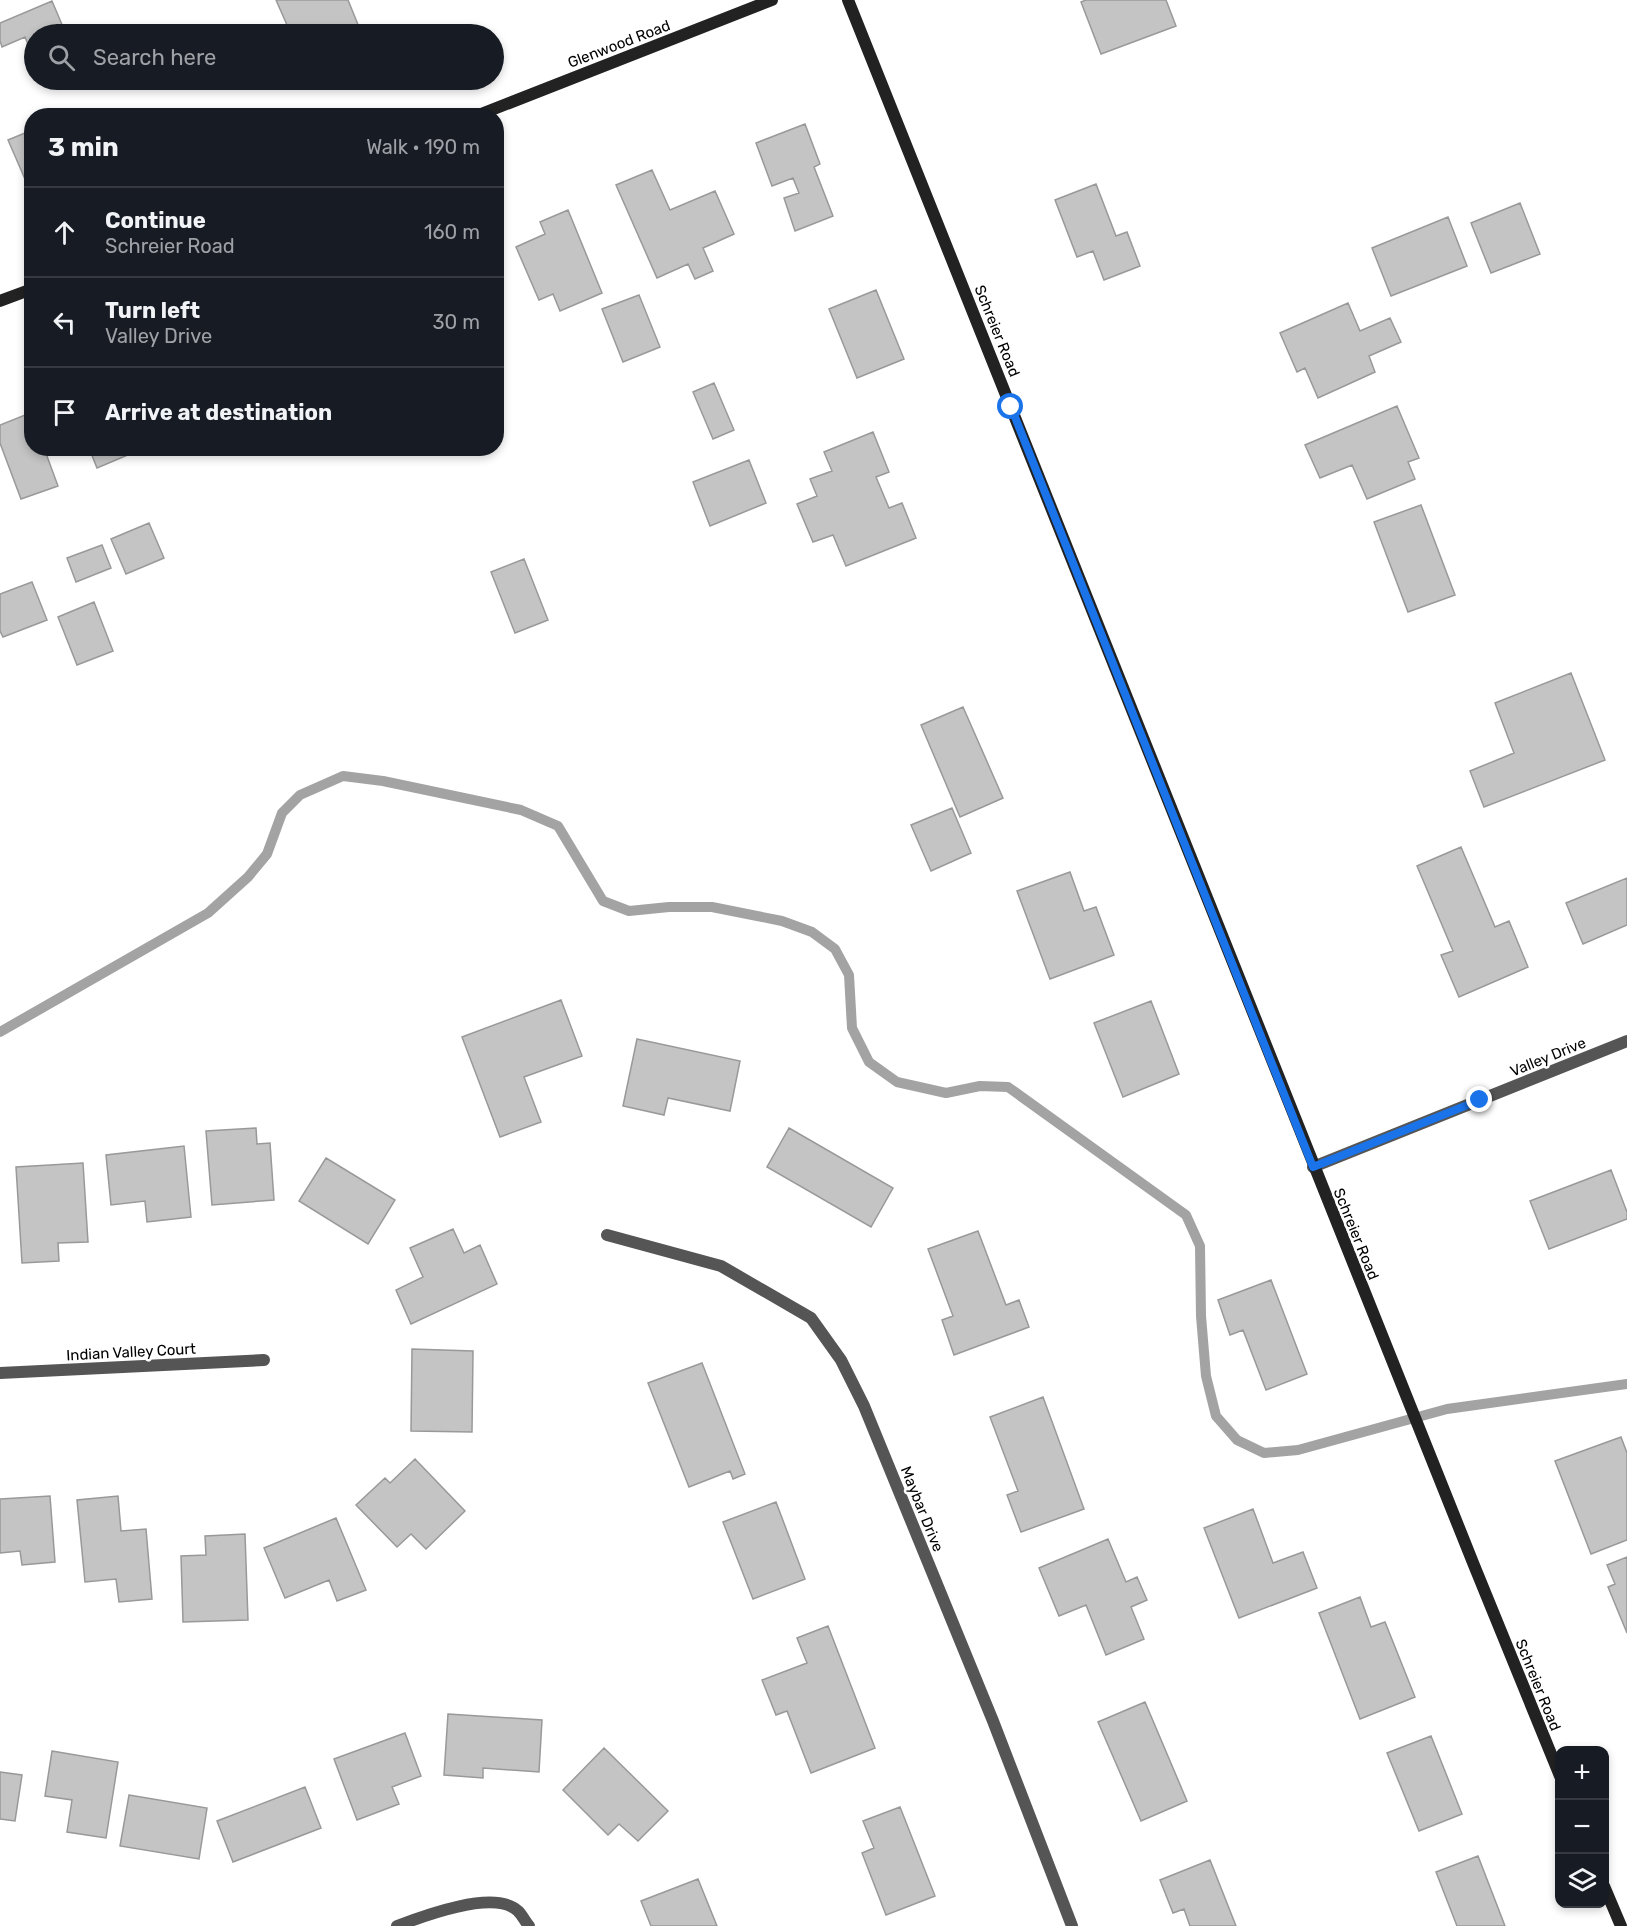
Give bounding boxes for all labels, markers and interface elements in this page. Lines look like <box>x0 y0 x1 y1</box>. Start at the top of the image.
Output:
street label: Glenwood Road <box>565 16 673 72</box>
search box <box>24 24 504 90</box>
icon: search <box>45 41 78 74</box>
text: Search here <box>93 44 216 71</box>
text: 3 min <box>48 132 119 163</box>
text: Walk · 190 m <box>366 135 480 159</box>
text: Continue <box>105 207 206 234</box>
icon: ahead <box>48 216 81 249</box>
text: 160 m <box>424 220 480 244</box>
text: Schreier Road <box>105 234 235 258</box>
street label: Schreier Road <box>970 283 1024 379</box>
text: Turn left <box>105 297 200 324</box>
icon: left <box>48 306 81 339</box>
text: 30 m <box>433 310 480 334</box>
text: Valley Drive <box>105 324 212 348</box>
route start <box>997 393 1023 419</box>
icon: arrive <box>48 396 81 429</box>
text: Arrive at destination <box>105 399 332 426</box>
street label: Valley Drive <box>1507 1034 1589 1080</box>
route end <box>1466 1086 1492 1112</box>
street label: Schreier Road <box>1329 1186 1383 1282</box>
street label: Indian Valley Court <box>66 1340 196 1364</box>
street label: Maybar Drive <box>897 1464 947 1554</box>
street label: Schreier Road <box>1511 1637 1565 1733</box>
map controls <box>1555 1746 1609 1908</box>
button: + <box>1555 1746 1609 1800</box>
button: − <box>1555 1800 1609 1854</box>
button: layers <box>1555 1854 1609 1908</box>

